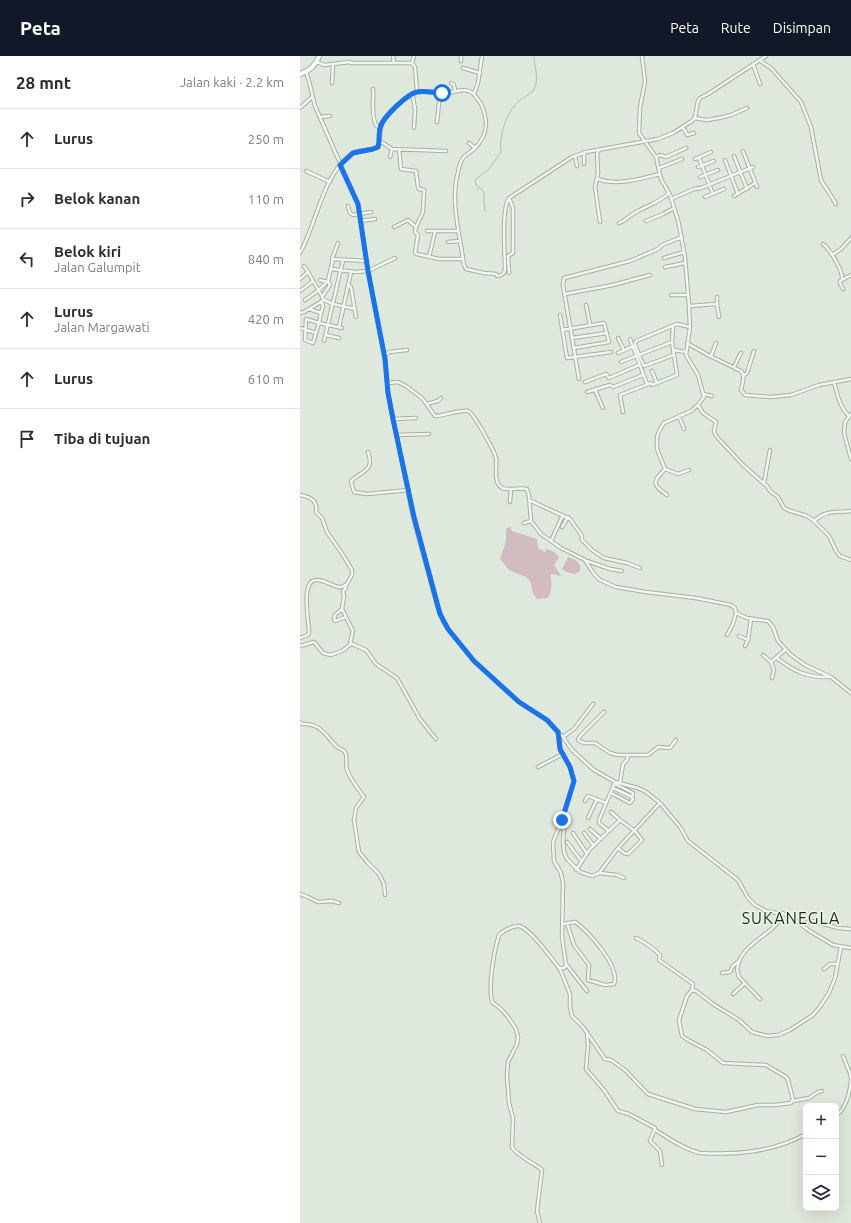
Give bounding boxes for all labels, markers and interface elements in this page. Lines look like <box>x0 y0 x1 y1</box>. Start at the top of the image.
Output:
text: Peta <box>20 17 61 39</box>
text: Peta <box>670 20 699 36</box>
text: Rute <box>721 20 751 36</box>
text: Disimpan <box>773 20 831 36</box>
text: 28 mnt <box>16 73 71 92</box>
text: Jalan kaki · 2.2 km <box>180 75 284 89</box>
route start <box>433 84 451 102</box>
icon: ahead <box>16 128 38 150</box>
text: Lurus <box>54 130 93 147</box>
text: 250 m <box>248 132 284 146</box>
icon: right <box>16 188 38 210</box>
text: Belok kanan <box>54 190 140 207</box>
text: 110 m <box>248 192 284 206</box>
text: Belok kiri <box>54 243 121 260</box>
icon: left <box>16 248 38 270</box>
text: 840 m <box>248 252 284 266</box>
text: Jalan Galumpit <box>54 260 141 274</box>
text: Lurus <box>54 303 93 320</box>
icon: ahead <box>16 308 38 330</box>
text: 420 m <box>248 312 284 326</box>
text: Jalan Margawati <box>54 320 150 334</box>
icon: ahead <box>16 368 38 390</box>
text: Lurus <box>54 370 93 387</box>
text: 610 m <box>248 372 284 386</box>
icon: arrive <box>16 428 38 450</box>
text: Tiba di tujuan <box>54 430 150 447</box>
route end <box>553 811 571 829</box>
district label: SUKANEGLA <box>742 909 840 927</box>
map controls <box>803 1103 839 1211</box>
button: + <box>803 1103 839 1139</box>
button: − <box>803 1139 839 1175</box>
button: layers <box>803 1175 839 1211</box>

